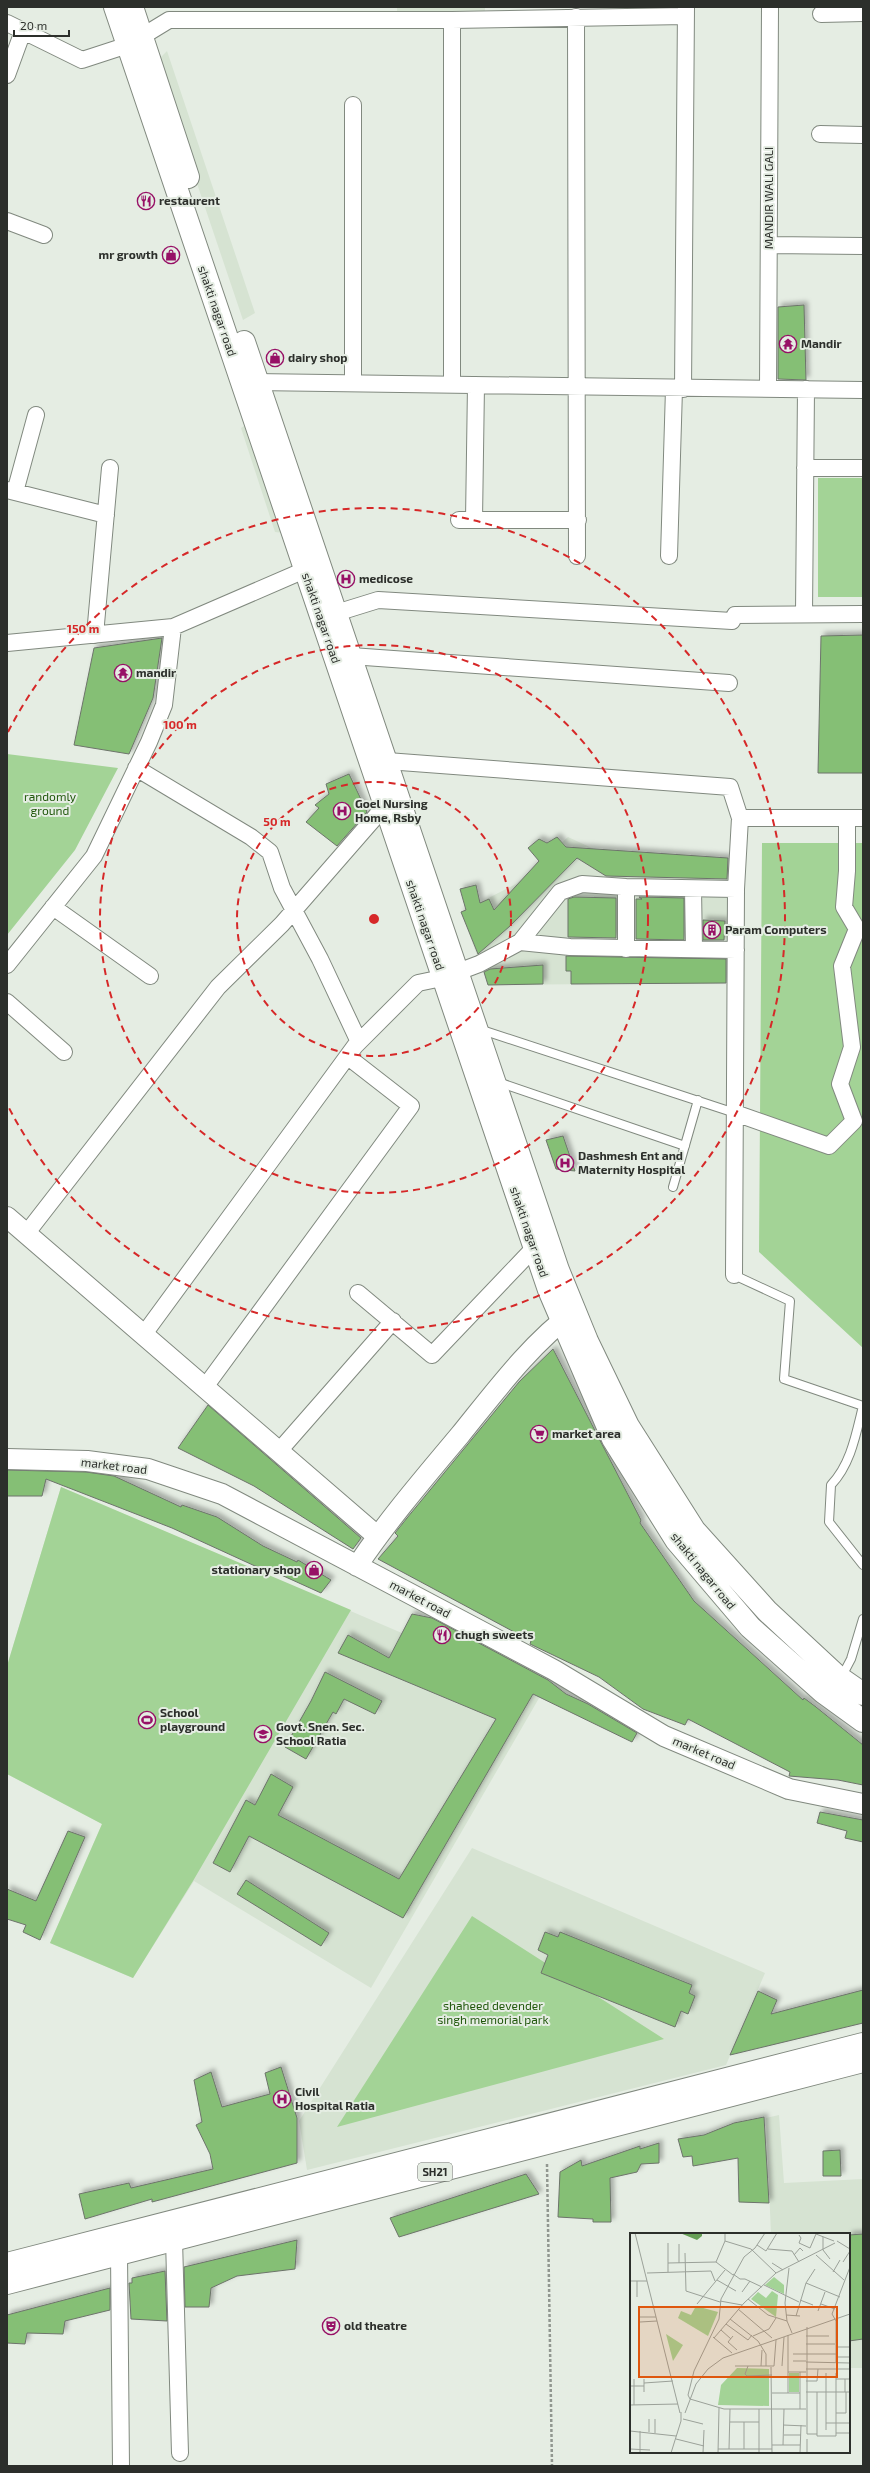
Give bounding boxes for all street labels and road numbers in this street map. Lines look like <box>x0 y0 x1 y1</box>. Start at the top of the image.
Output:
street label: MANDIR WALI GALI <box>761 147 775 249</box>
street label: shakti nagar road <box>196 264 240 358</box>
street label: shakti nagar road <box>300 571 344 665</box>
street label: shakti nagar road <box>404 878 448 972</box>
street label: shakti nagar road <box>508 1185 552 1279</box>
street label: market road <box>80 1454 148 1476</box>
street label: shakti nagar road <box>668 1529 739 1612</box>
street label: market road <box>388 1576 453 1620</box>
street label: market road <box>671 1733 738 1772</box>
road number: SH21 <box>418 2163 452 2181</box>

